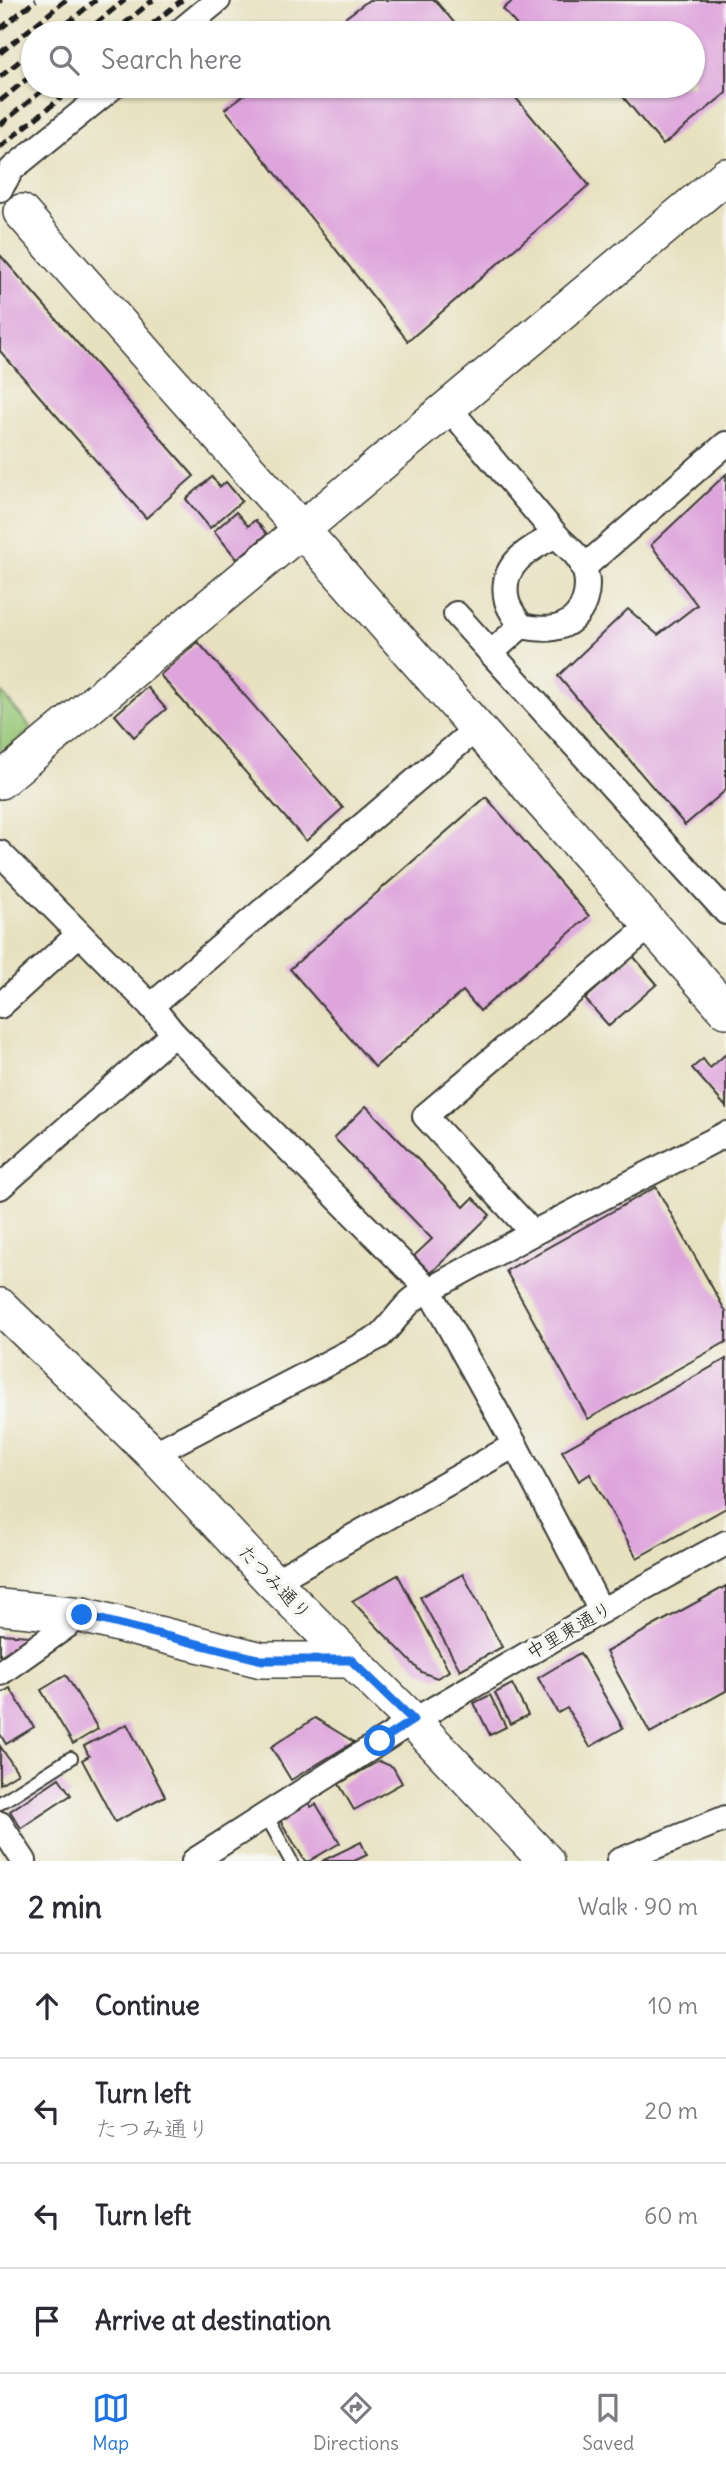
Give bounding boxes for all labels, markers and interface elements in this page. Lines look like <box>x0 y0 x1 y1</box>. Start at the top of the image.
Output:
search box <box>21 21 705 98</box>
icon: search <box>45 41 83 79</box>
text: Search here <box>101 43 242 76</box>
street label: たつみ通り <box>233 1539 317 1625</box>
street label: 中里東通り <box>522 1596 616 1664</box>
route end <box>66 1599 97 1630</box>
route start <box>364 1725 395 1756</box>
text: 2 min <box>28 1888 102 1926</box>
text: Walk · 90 m <box>578 1892 698 1921</box>
icon: ahead <box>28 1987 66 2025</box>
text: Continue <box>95 1989 200 2022</box>
text: 10 m <box>648 1991 698 2020</box>
text: Turn left <box>95 2077 191 2110</box>
icon: left <box>28 2092 66 2130</box>
text: 20 m <box>645 2096 698 2125</box>
text: たつみ通り <box>95 2114 210 2143</box>
icon: left <box>28 2197 66 2235</box>
text: Turn left <box>95 2199 191 2232</box>
text: 60 m <box>644 2201 698 2230</box>
icon: arrive <box>28 2302 66 2340</box>
text: Arrive at destination <box>95 2304 331 2337</box>
tab: Map <box>92 2389 130 2455</box>
tab: Directions <box>313 2389 399 2455</box>
tab: Saved <box>582 2389 634 2455</box>

